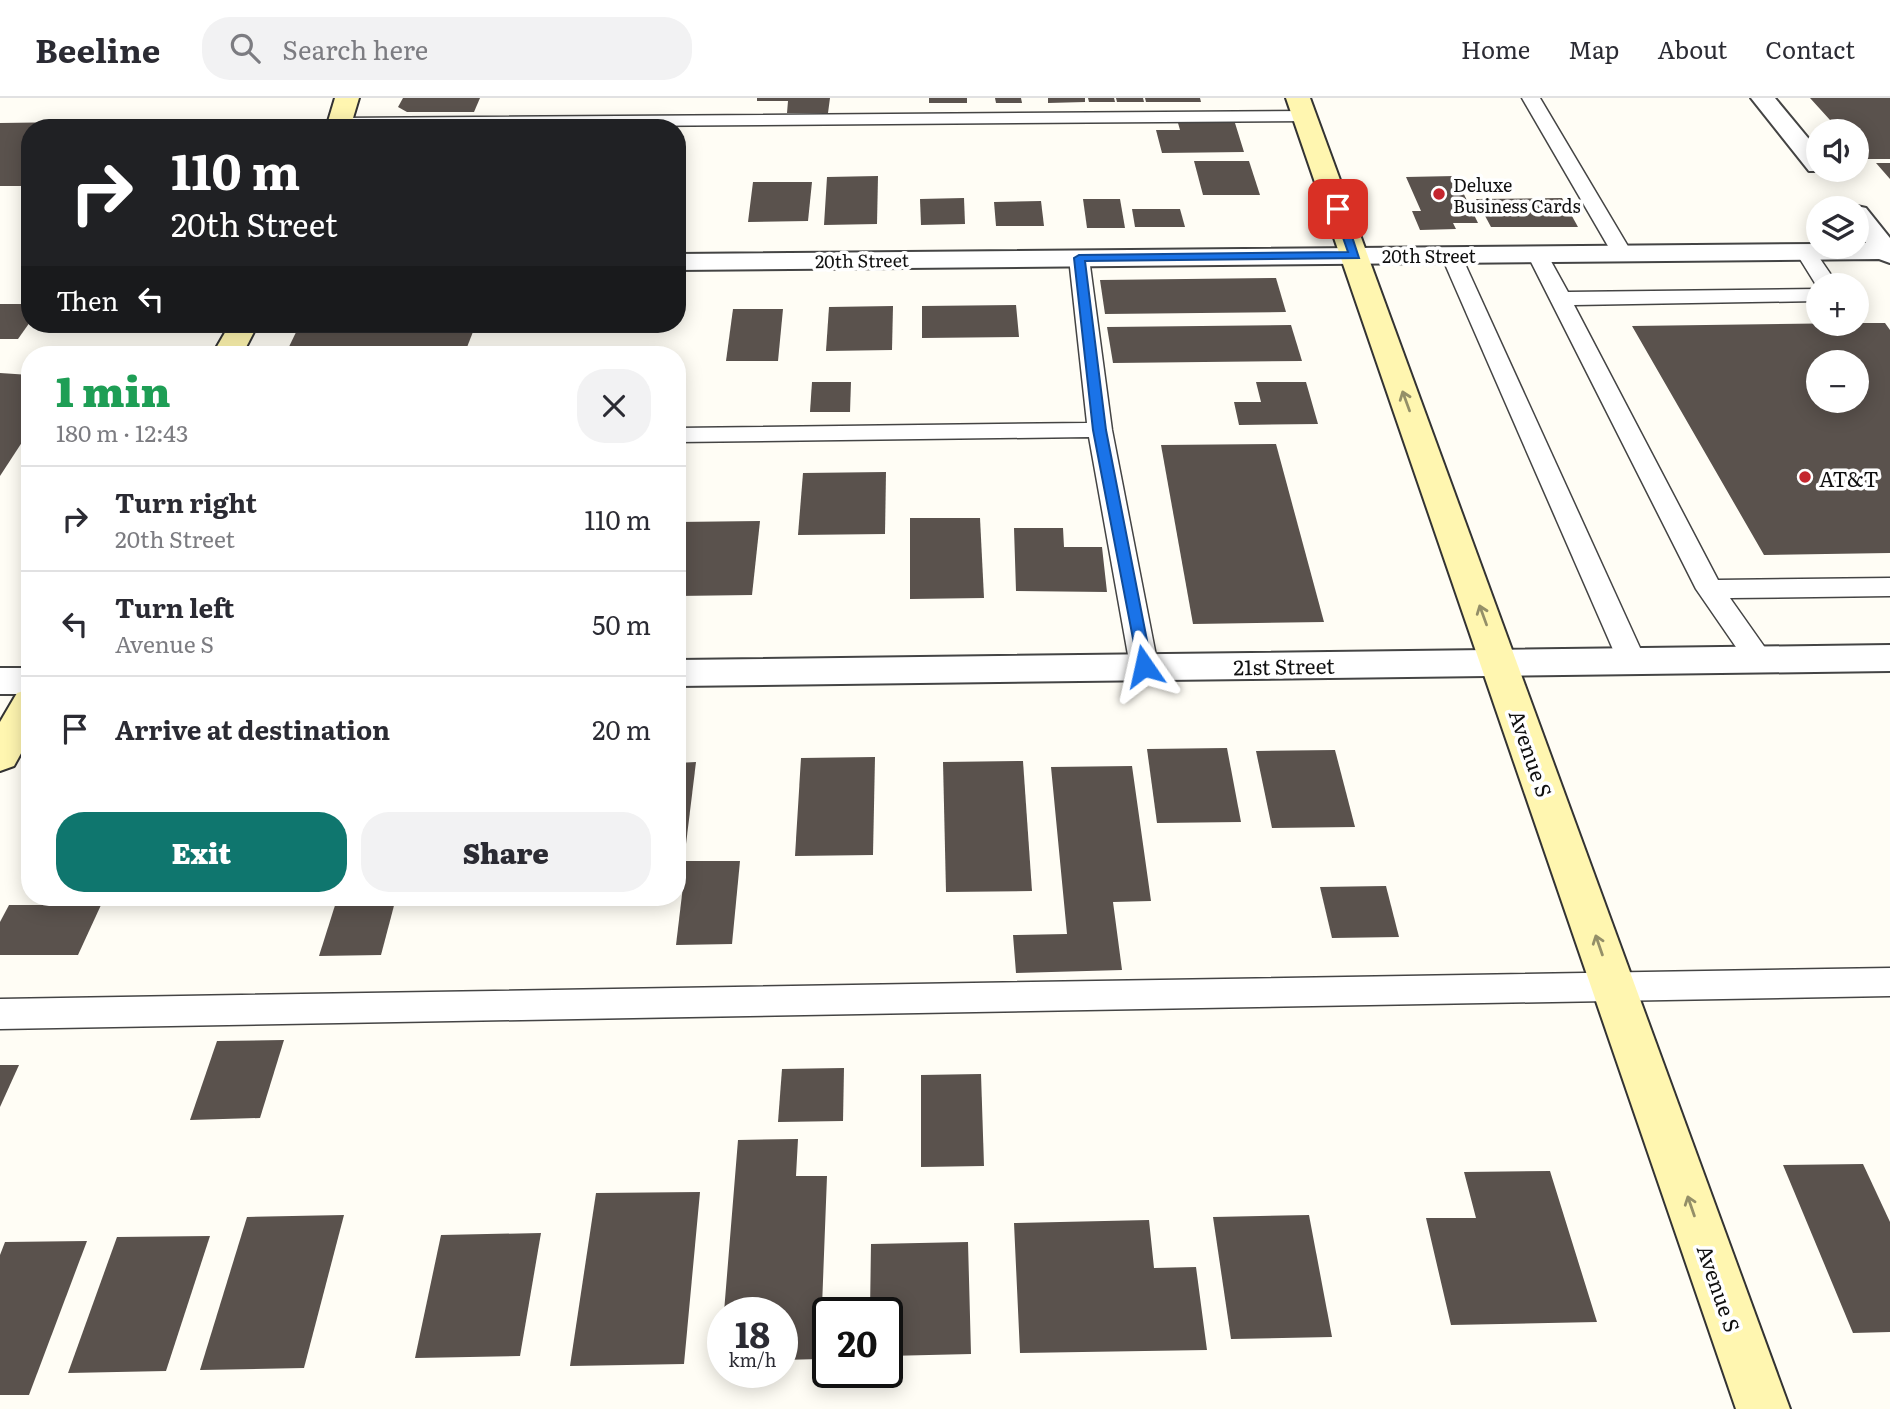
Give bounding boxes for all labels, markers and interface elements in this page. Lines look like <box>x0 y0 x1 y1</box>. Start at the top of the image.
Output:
search box <box>202 17 692 80</box>
text: Beeline <box>35 24 160 73</box>
icon: search <box>226 29 264 67</box>
text: Search here <box>282 29 428 68</box>
text: Home <box>1461 31 1530 66</box>
text: Map <box>1568 31 1619 66</box>
text: About <box>1657 31 1727 66</box>
text: Contact <box>1765 31 1855 66</box>
map controls <box>1806 119 1869 413</box>
button: sound <box>1806 119 1869 182</box>
text: 110 m <box>171 132 300 205</box>
icon: right <box>56 147 147 238</box>
place label: Deluxe Business Cards <box>1453 171 1581 219</box>
pin <box>1308 179 1368 239</box>
marker: Deluxe Business Cards <box>1431 186 1447 202</box>
icon: arrive <box>1319 190 1357 228</box>
button: layers <box>1806 196 1869 259</box>
text: 20th Street <box>171 199 338 247</box>
street label: 20th Street <box>1382 242 1477 269</box>
street label: 20th Street <box>815 246 910 274</box>
button: + <box>1806 273 1869 336</box>
text: Then <box>56 280 118 319</box>
icon: left <box>132 280 170 318</box>
button: − <box>1806 350 1869 413</box>
text: 1 min <box>56 358 171 420</box>
button: close <box>577 369 651 443</box>
one-way arrow <box>1399 390 1412 412</box>
text: 180 m · 12:43 <box>56 415 188 449</box>
place label: AT&T <box>1819 462 1879 493</box>
marker: AT&T <box>1797 469 1813 485</box>
text: Turn right <box>115 482 257 521</box>
text: 110 m <box>584 499 651 538</box>
icon: right <box>56 500 94 538</box>
text: 20th Street <box>115 521 235 555</box>
text: Turn left <box>115 587 234 626</box>
text: 50 m <box>592 604 651 643</box>
icon: left <box>56 605 94 643</box>
one-way arrow <box>1476 605 1488 627</box>
text: Avenue S <box>115 626 214 660</box>
position arrow <box>1107 629 1181 703</box>
street label: 21st Street <box>1233 649 1335 681</box>
street label: Avenue S <box>1503 705 1561 801</box>
text: Arrive at destination <box>115 709 390 748</box>
text: 20 m <box>592 709 651 748</box>
icon: arrive <box>56 710 94 748</box>
button: Exit <box>56 812 347 892</box>
button: Share <box>361 812 651 892</box>
one-way arrow <box>1592 935 1605 957</box>
one-way arrow <box>1684 1195 1696 1217</box>
street label: Avenue S <box>1691 1240 1749 1336</box>
speed limit sign: 20 <box>812 1297 903 1388</box>
text: 18 <box>735 1307 770 1359</box>
text: km/h <box>729 1346 776 1373</box>

